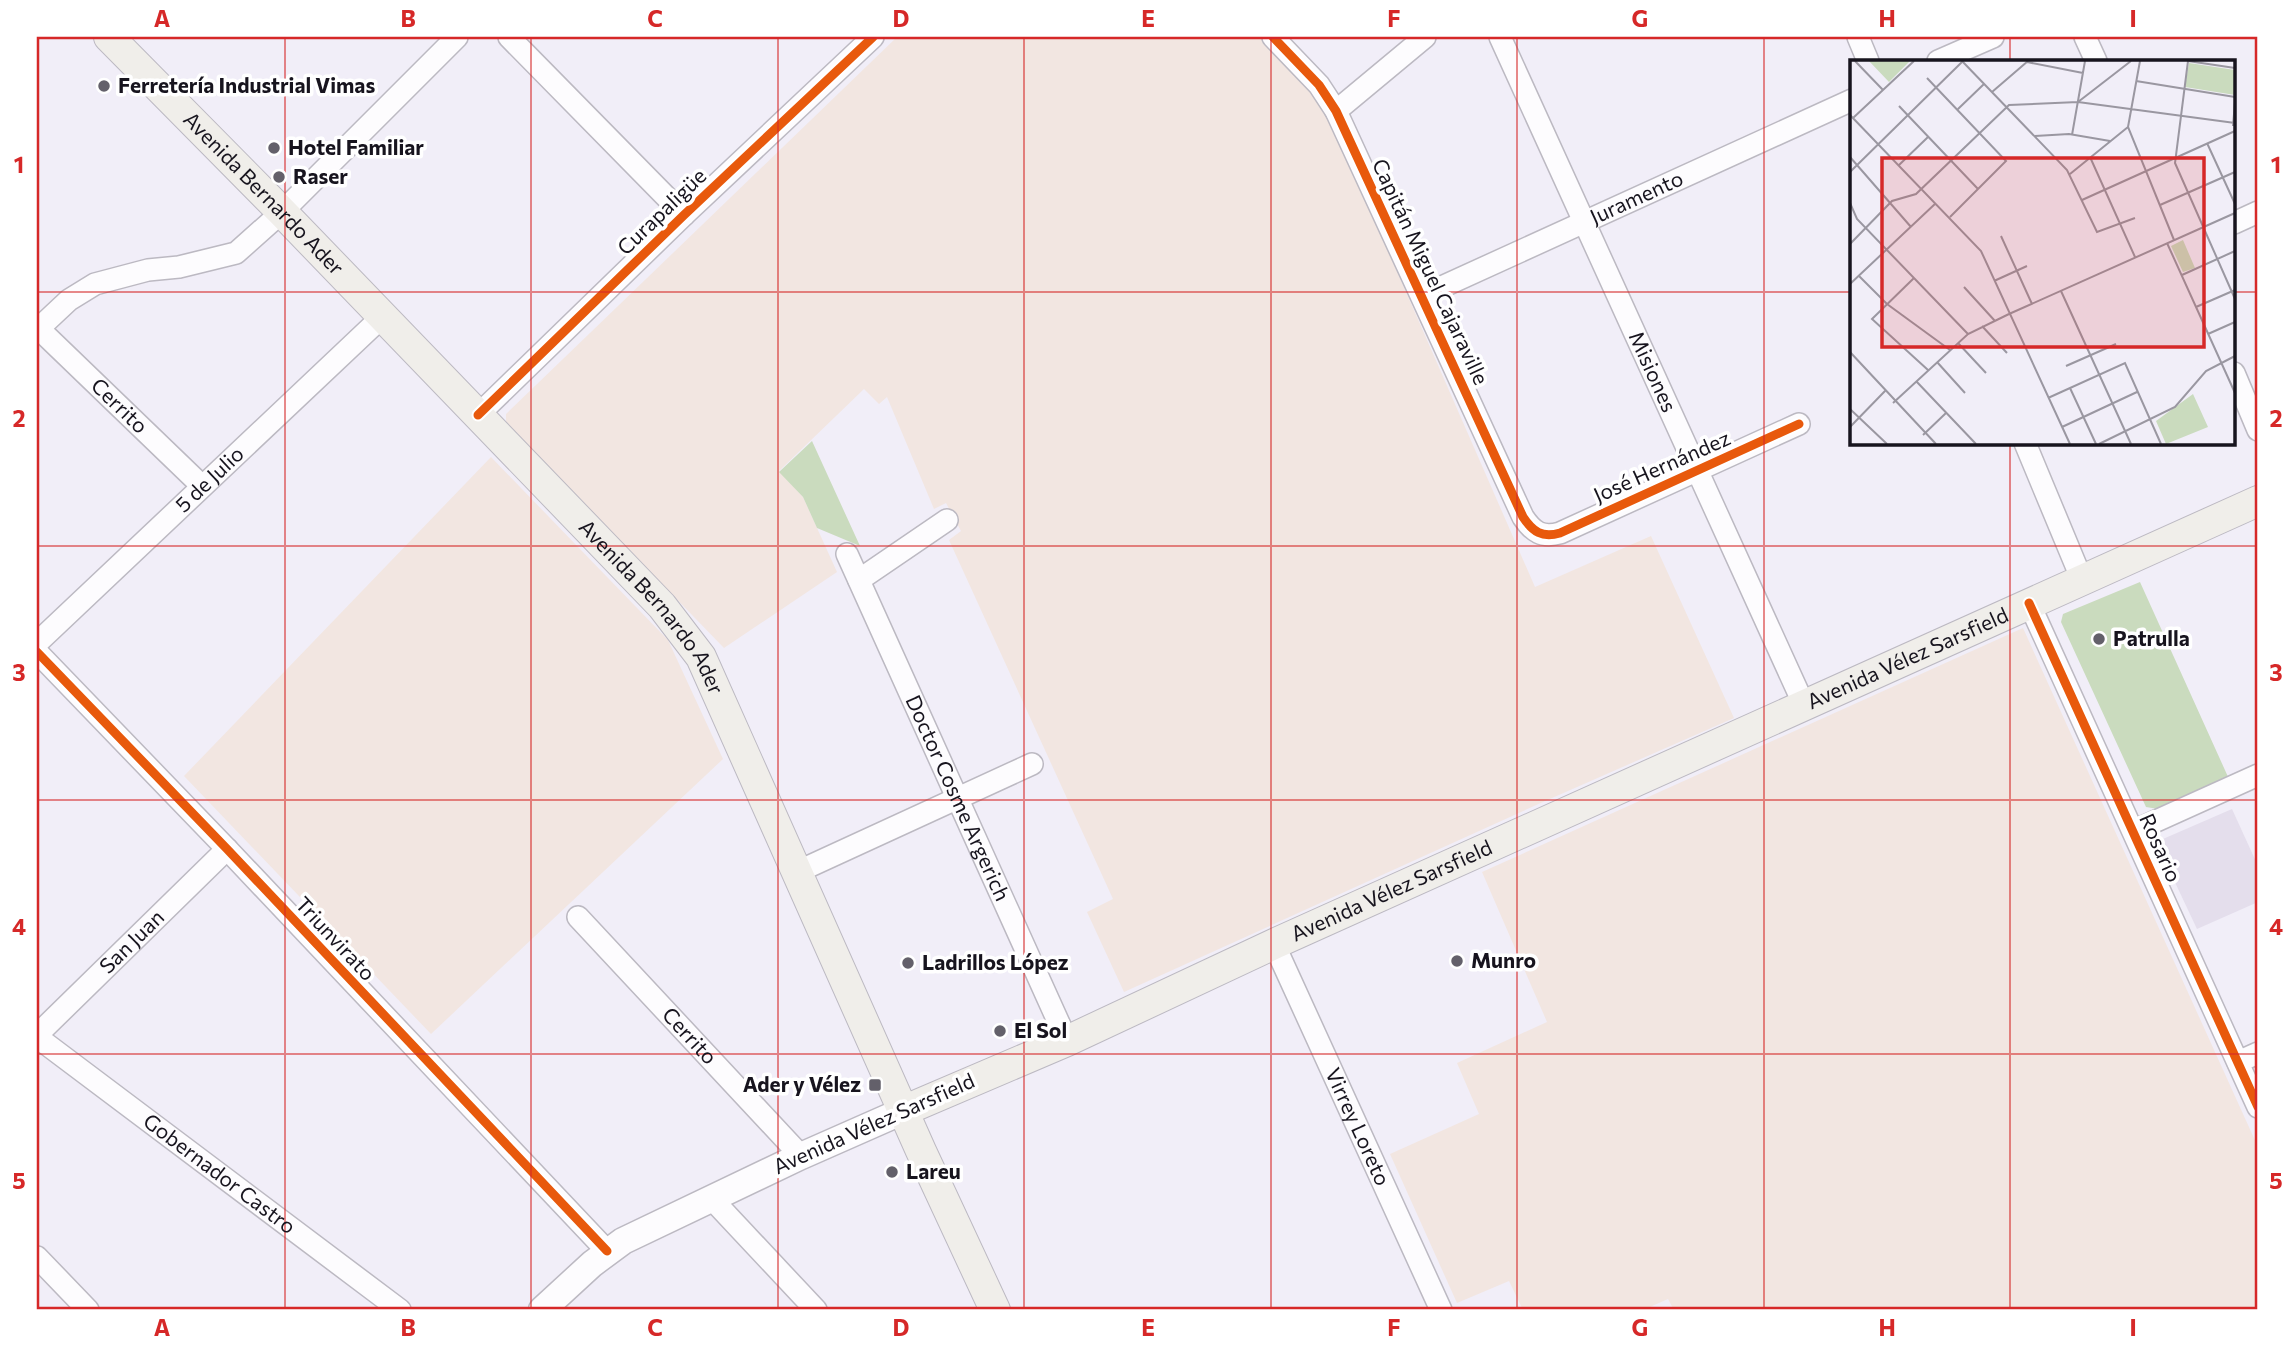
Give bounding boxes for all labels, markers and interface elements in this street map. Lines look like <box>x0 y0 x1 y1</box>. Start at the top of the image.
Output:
text: A <box>154 4 171 32</box>
text: B <box>400 4 416 32</box>
text: C <box>647 4 663 32</box>
text: D <box>893 4 910 32</box>
text: E <box>1141 4 1155 32</box>
text: F <box>1387 4 1401 32</box>
text: G <box>1632 4 1648 32</box>
text: H <box>1878 4 1896 32</box>
text: I <box>2129 4 2137 32</box>
inset map <box>1850 60 2236 444</box>
place label: Ferretería Industrial Vimas <box>118 72 375 97</box>
marker: Ferretería Industrial Vimas <box>96 78 112 94</box>
street label: Avenida Bernardo Ader <box>179 106 350 279</box>
place label: Hotel Familiar <box>288 134 424 159</box>
marker: Hotel Familiar <box>266 140 282 156</box>
text: 1 <box>14 150 24 178</box>
text: 1 <box>2271 150 2281 178</box>
street label: Capitán Miguel Cajaraville <box>1368 154 1495 388</box>
street label: Curapaligüe <box>611 162 711 259</box>
place label: Raser <box>293 163 348 188</box>
street label: Juramento <box>1586 165 1687 229</box>
marker: Raser <box>271 169 287 185</box>
street label: Misiones <box>1625 327 1683 416</box>
street label: Cerrito <box>87 372 154 438</box>
text: 2 <box>12 404 26 432</box>
text: 2 <box>2269 404 2283 432</box>
street label: José Hernández <box>1589 424 1734 507</box>
street label: 5 de Julio <box>170 440 248 517</box>
street label: Avenida Bernardo Ader <box>575 514 730 698</box>
street label: Avenida Vélez Sarsfield <box>1803 601 2012 713</box>
place label: Patrulla <box>2113 625 2190 650</box>
marker: Patrulla <box>2091 631 2107 647</box>
text: 3 <box>12 658 26 686</box>
text: 3 <box>2269 658 2283 686</box>
street label: Doctor Cosme Argerich <box>901 691 1016 904</box>
street label: Rosario <box>2135 809 2188 886</box>
street label: Avenida Vélez Sarsfield <box>1287 834 1496 946</box>
street label: Triunvirato <box>291 891 381 985</box>
street label: San Juan <box>94 904 168 978</box>
text: 4 <box>12 912 26 940</box>
text: 4 <box>2269 912 2283 940</box>
place label: Munro <box>1471 947 1536 972</box>
place label: Ladrillos López <box>922 949 1069 974</box>
marker: Munro <box>1449 953 1465 969</box>
marker: Ladrillos López <box>900 955 916 971</box>
street label: Cerrito <box>658 1002 723 1069</box>
place label: El Sol <box>1014 1017 1067 1042</box>
marker: El Sol <box>992 1023 1008 1039</box>
street label: Virrey Loreto <box>1321 1063 1396 1189</box>
street label: Avenida Vélez Sarsfield <box>769 1067 978 1178</box>
place label: Ader y Vélez <box>743 1071 861 1096</box>
marker: Ader y Vélez <box>867 1077 883 1093</box>
street label: Gobernador Castro <box>139 1108 301 1238</box>
place label: Lareu <box>906 1158 961 1183</box>
marker: Lareu <box>884 1164 900 1180</box>
text: 5 <box>12 1166 26 1194</box>
text: 5 <box>2269 1166 2283 1194</box>
text: A <box>154 1313 171 1341</box>
text: B <box>400 1313 416 1341</box>
text: C <box>647 1313 663 1341</box>
text: D <box>893 1313 910 1341</box>
text: E <box>1141 1313 1155 1341</box>
text: F <box>1387 1313 1401 1341</box>
text: G <box>1632 1313 1648 1341</box>
text: H <box>1878 1313 1896 1341</box>
text: I <box>2129 1313 2137 1341</box>

